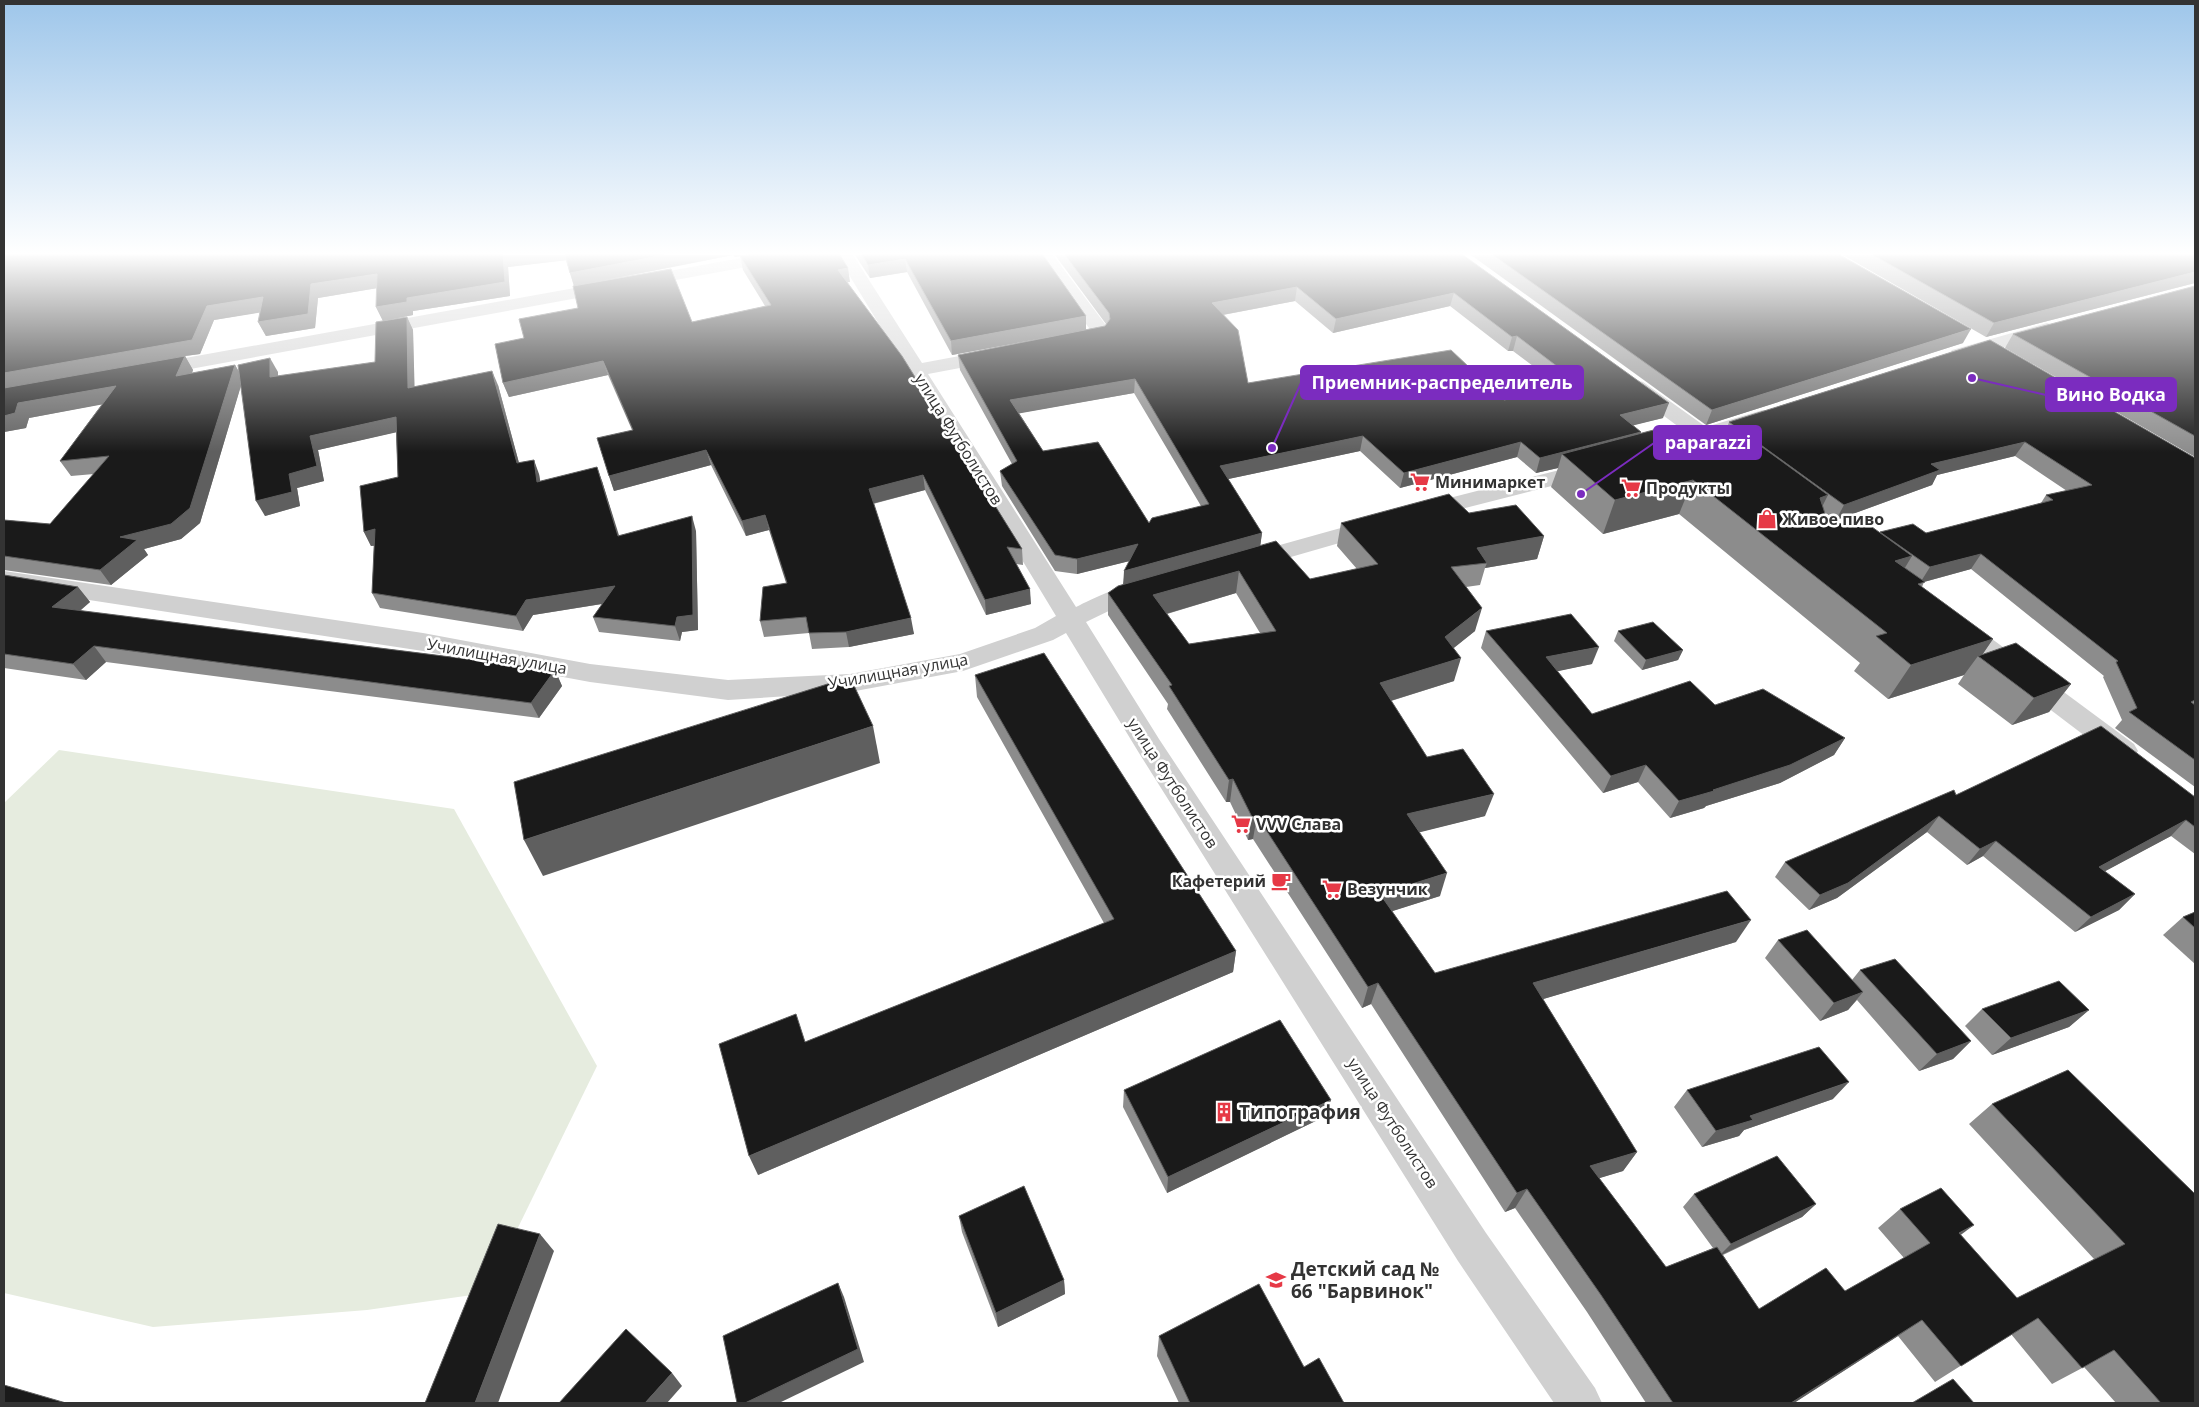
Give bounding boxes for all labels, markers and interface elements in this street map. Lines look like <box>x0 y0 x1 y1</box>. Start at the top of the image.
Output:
callout: Приемник-распределитель <box>1301 366 1583 399</box>
street label: улица Футболистов <box>910 369 1008 509</box>
text: Приемник-распределитель <box>1311 370 1573 394</box>
callout: Вино Водка <box>2046 378 2176 411</box>
text: Вино Водка <box>2056 382 2166 406</box>
callout: paparazzi <box>1654 426 1761 459</box>
text: paparazzi <box>1665 430 1751 454</box>
supermarket icon: Минимаркет <box>1409 471 1431 493</box>
place label: Минимаркет <box>1435 471 1545 493</box>
supermarket icon: Продукты <box>1620 477 1642 499</box>
place label: Продукты <box>1646 477 1730 499</box>
shop icon: Живое пиво <box>1756 508 1778 530</box>
place label: Живое пиво <box>1782 508 1884 530</box>
street label: Училищная улица <box>425 633 569 679</box>
street label: Училищная улица <box>826 648 970 694</box>
street label: улица Футболистов <box>1123 714 1223 852</box>
supermarket icon: VVV Слава <box>1230 813 1252 835</box>
place label: VVV Слава <box>1256 813 1341 835</box>
place label: Кафетерий <box>1172 870 1266 892</box>
cafe icon: Кафетерий <box>1270 870 1292 892</box>
supermarket icon: Везунчик <box>1321 878 1343 900</box>
place label: Везунчик <box>1347 878 1428 900</box>
street label: улица Футболистов <box>1343 1054 1443 1192</box>
place label: Типография <box>1239 1099 1361 1125</box>
building icon: Типография <box>1213 1101 1235 1123</box>
place label: Детский сад № 66 "Барвинок" <box>1291 1256 1439 1304</box>
school or university icon: Детский сад № 66 "Барвинок" <box>1265 1269 1287 1291</box>

